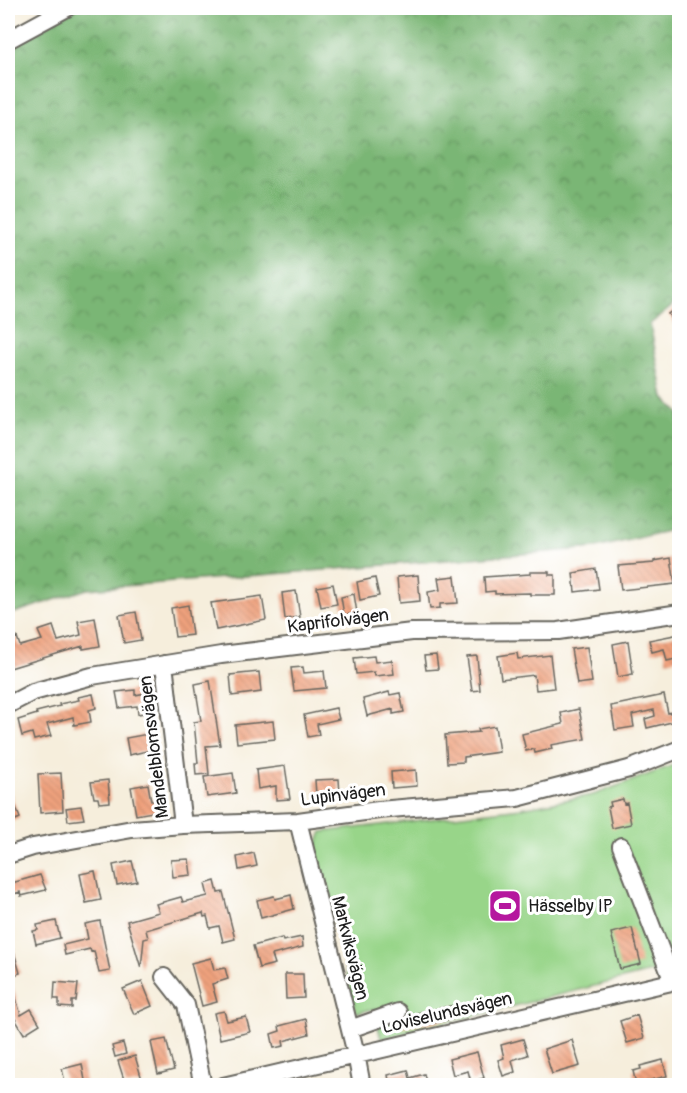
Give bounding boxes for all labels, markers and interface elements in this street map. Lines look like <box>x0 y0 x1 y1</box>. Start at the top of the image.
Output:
street label: Kaprifolvägen <box>286 603 390 639</box>
street label: Mandelblomsvägen <box>134 674 174 820</box>
street label: Lupinvägen <box>299 778 387 812</box>
sports icon: Hässelby IP <box>487 888 523 924</box>
street label: Markviksvägen <box>326 894 374 1002</box>
place label: Hässelby IP <box>528 895 613 918</box>
street label: Loviselundsvägen <box>380 987 514 1039</box>

